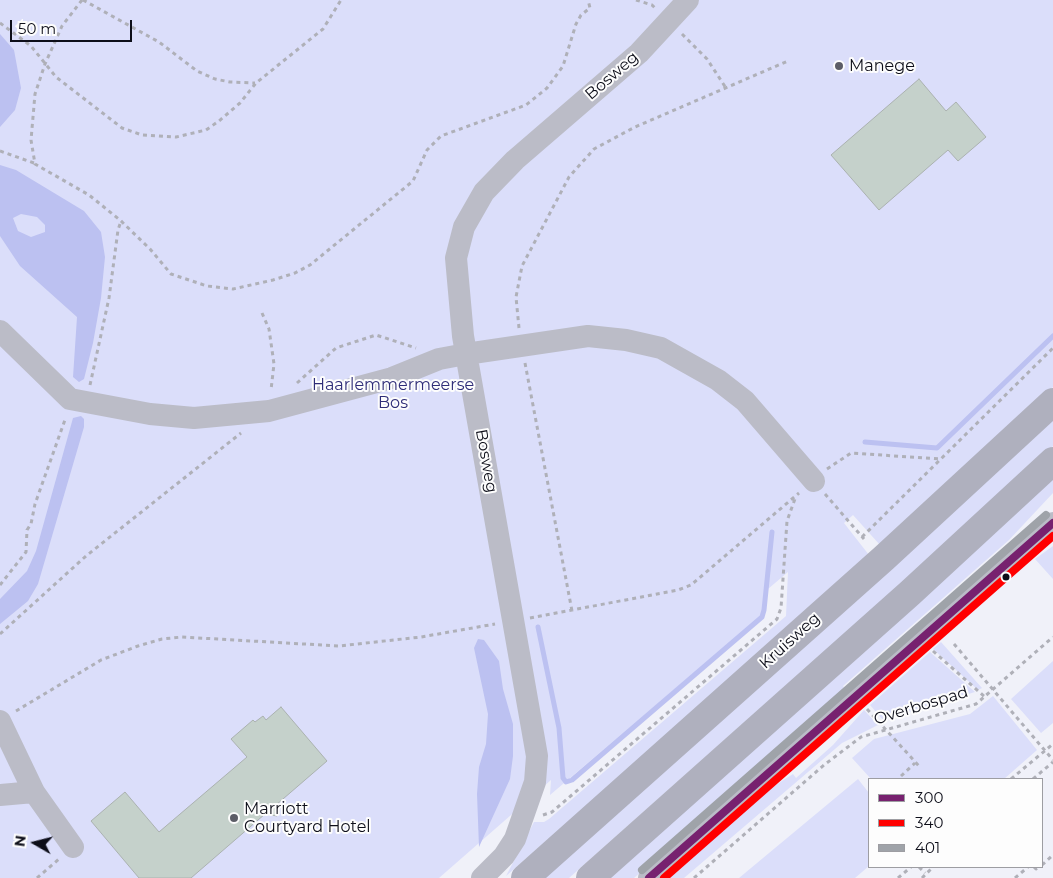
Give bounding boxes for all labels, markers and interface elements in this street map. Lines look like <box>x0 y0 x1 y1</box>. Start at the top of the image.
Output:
scale bar <box>12 10 135 42</box>
text: 50 m <box>18 19 56 38</box>
street label: Bosweg <box>581 48 643 104</box>
place label: Manege <box>849 56 915 76</box>
marker: Manege <box>833 60 845 72</box>
park label: Haarlemmermeerse Bos <box>312 375 474 413</box>
street label: Bosweg <box>471 428 501 494</box>
unlabelled marker <box>1001 572 1011 582</box>
street label: Kruisweg <box>756 609 824 673</box>
street label: Overbospad <box>872 683 970 729</box>
legend <box>868 778 1043 868</box>
text: 300 <box>915 788 943 807</box>
place label: Marriott Courtyard Hotel <box>244 799 371 837</box>
marker: Marriott Courtyard Hotel <box>228 812 240 824</box>
text: 340 <box>915 813 943 832</box>
north arrow <box>10 818 60 868</box>
text: N <box>10 834 30 848</box>
text: 401 <box>915 838 940 857</box>

